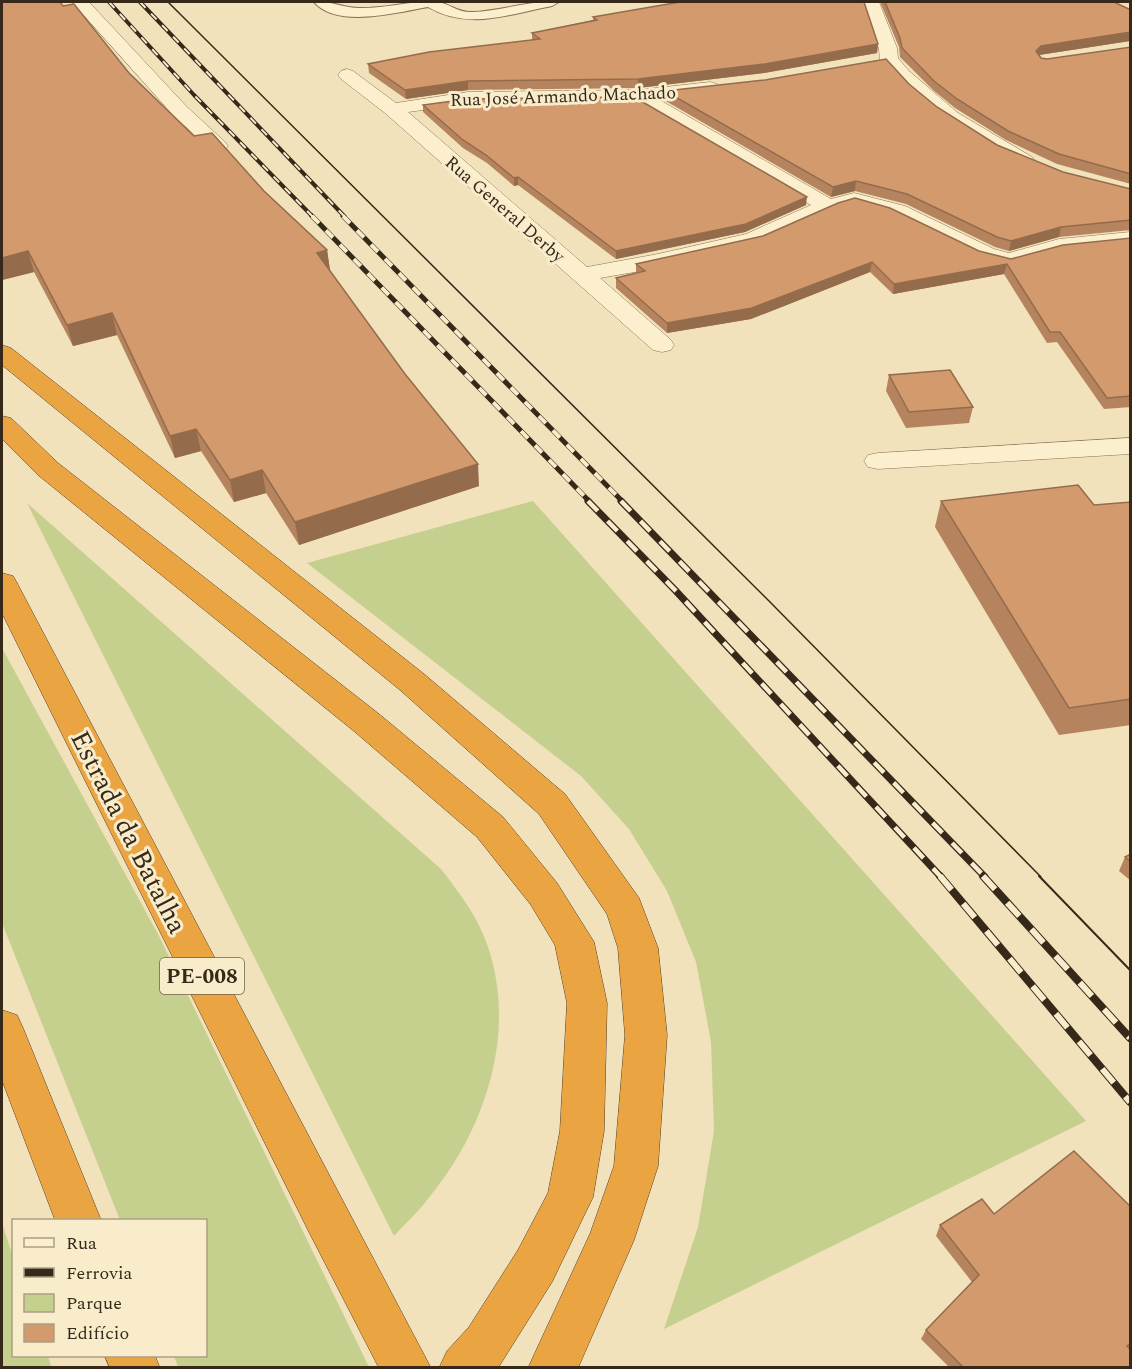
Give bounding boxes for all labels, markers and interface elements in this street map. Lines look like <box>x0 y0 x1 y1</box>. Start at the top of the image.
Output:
street label: Rua José Armando Machado <box>450 79 676 114</box>
street label: Rua General Derby <box>439 150 572 270</box>
street label: Estrada da Batalha <box>59 723 198 942</box>
road number: PE-008 <box>160 958 244 994</box>
legend <box>12 1219 207 1357</box>
text: Rua <box>66 1230 97 1257</box>
text: Ferrovia <box>66 1260 133 1287</box>
text: Parque <box>66 1290 122 1317</box>
text: Edifício <box>66 1320 129 1347</box>

